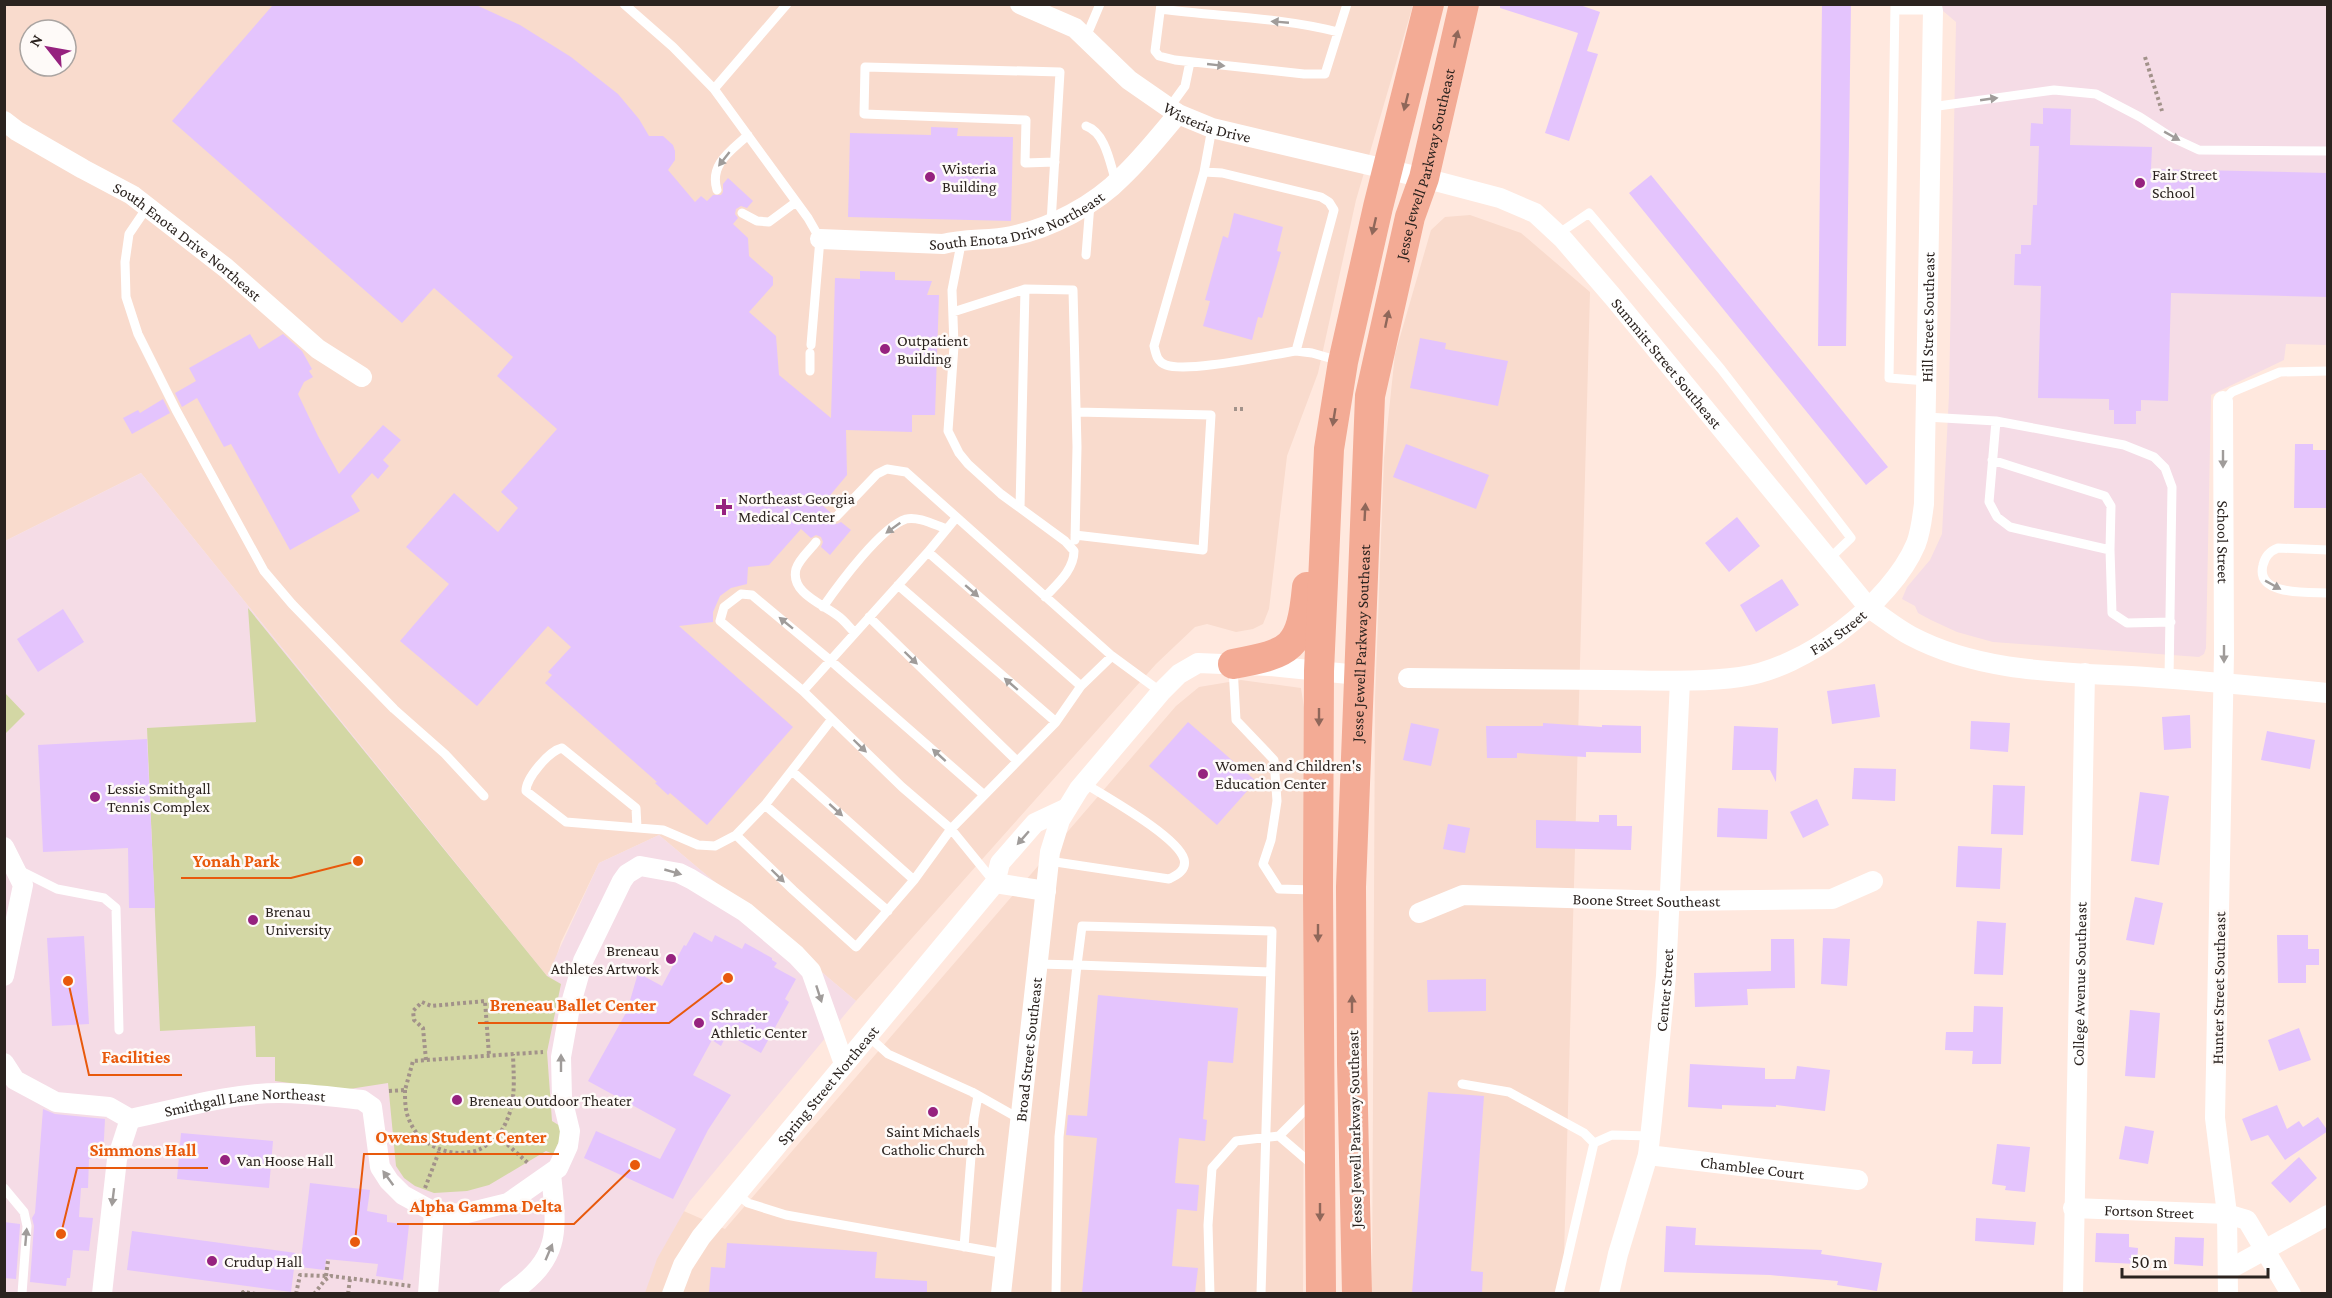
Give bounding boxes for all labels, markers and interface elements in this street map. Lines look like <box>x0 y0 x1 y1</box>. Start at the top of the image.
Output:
one-way arrow <box>1271 17 1290 27</box>
north arrow <box>18 18 78 78</box>
one-way arrow <box>1452 29 1461 48</box>
text: N <box>25 31 46 50</box>
one-way arrow <box>1207 60 1226 70</box>
street label: Jesse Jewell Parkway Southeast <box>1392 66 1458 264</box>
one-way arrow <box>1400 93 1410 111</box>
one-way arrow <box>1979 94 1998 103</box>
street label: Wisteria Drive <box>1160 98 1252 146</box>
one-way arrow <box>2164 131 2180 142</box>
one-way arrow <box>717 151 730 167</box>
place label: Wisteria Building <box>942 160 997 196</box>
place label: Fair Street School <box>2152 166 2218 201</box>
marker: Wisteria Building <box>923 170 937 184</box>
marker: Fair Street School <box>2133 176 2147 190</box>
street label: South Enota Drive Northeast <box>110 179 265 305</box>
street label: South Enota Drive Northeast <box>929 188 1108 253</box>
one-way arrow <box>1368 217 1378 235</box>
street label: Hill Street Southeast <box>1918 251 1938 383</box>
street label: Summitt Street Southeast <box>1608 295 1726 432</box>
one-way arrow <box>1383 309 1392 328</box>
place label: Outpatient Building <box>897 332 968 368</box>
marker: Outpatient Building <box>878 342 892 356</box>
one-way arrow <box>1330 408 1339 427</box>
one-way arrow <box>2218 450 2228 469</box>
place label: Northeast Georgia Medical Center <box>738 490 855 525</box>
marker: Northeast Georgia Medical Center <box>715 498 733 516</box>
street label: School Street <box>2214 500 2232 584</box>
one-way arrow <box>1360 502 1370 521</box>
one-way arrow <box>885 522 901 534</box>
street label: Jesse Jewell Parkway Southeast <box>1349 544 1373 744</box>
one-way arrow <box>2265 580 2282 590</box>
one-way arrow <box>964 584 979 597</box>
street label: Fair Street <box>1807 606 1870 658</box>
one-way arrow <box>778 617 794 630</box>
one-way arrow <box>2219 645 2229 664</box>
one-way arrow <box>903 650 917 664</box>
one-way arrow <box>1004 678 1019 691</box>
one-way arrow <box>1314 707 1324 726</box>
one-way arrow <box>852 739 867 753</box>
one-way arrow <box>932 749 947 762</box>
place label: Women and Children's Education Center <box>1215 757 1362 792</box>
marker: Women and Children's Education Center <box>1196 767 1210 781</box>
place label: Lessie Smithgall Tennis Complex <box>107 780 211 816</box>
marker: Lessie Smithgall Tennis Complex <box>88 790 102 804</box>
one-way arrow <box>828 803 843 816</box>
one-way arrow <box>1016 830 1029 846</box>
callout: Yonah Park <box>181 842 291 878</box>
text: Yonah Park <box>193 851 279 871</box>
one-way arrow <box>664 868 682 877</box>
one-way arrow <box>771 868 785 882</box>
street label: Boone Street Southeast <box>1572 890 1721 910</box>
street label: College Avenue Southeast <box>2069 901 2090 1066</box>
place label: Brenau University <box>265 903 332 939</box>
street label: Hunter Street Southeast <box>2209 911 2228 1065</box>
marker: Brenau University <box>246 913 260 927</box>
one-way arrow <box>1313 923 1323 942</box>
place label: Breneau Athletes Artwork <box>551 942 660 977</box>
street label: Center Street <box>1653 948 1676 1033</box>
marker: Breneau Athletes Artwork <box>664 952 678 966</box>
street label: Broad Street Southeast <box>1012 976 1045 1123</box>
one-way arrow <box>815 985 824 1003</box>
callout: Breneau Ballet Center <box>478 987 669 1023</box>
text: Breneau Ballet Center <box>490 995 656 1015</box>
one-way arrow <box>1347 995 1357 1014</box>
place label: Schrader Athletic Center <box>711 1006 807 1041</box>
marker: Schrader Athletic Center <box>692 1016 706 1030</box>
street label: Spring Street Northeast <box>773 1022 882 1148</box>
street label: Jesse Jewell Parkway Southeast <box>1344 1029 1366 1230</box>
callout: Facilities <box>89 1039 182 1075</box>
text: Facilities <box>102 1047 170 1067</box>
one-way arrow <box>557 1054 566 1073</box>
street label: Smithgall Lane Northeast <box>163 1085 327 1120</box>
place label: Breneau Outdoor Theater <box>469 1092 632 1109</box>
marker: Breneau Outdoor Theater <box>450 1093 464 1107</box>
marker: Saint Michaels Catholic Church <box>926 1105 940 1119</box>
callout: Owens Student Center <box>364 1118 559 1154</box>
place label: Saint Michaels Catholic Church <box>881 1123 985 1158</box>
text: Owens Student Center <box>375 1127 547 1147</box>
callout: Simmons Hall <box>77 1132 208 1168</box>
text: Simmons Hall <box>90 1140 196 1160</box>
place label: Van Hoose Hall <box>237 1152 333 1169</box>
marker: Van Hoose Hall <box>218 1153 232 1167</box>
street label: Chamblee Court <box>1699 1153 1806 1183</box>
one-way arrow <box>382 1170 394 1186</box>
one-way arrow <box>108 1187 118 1206</box>
callout: Alpha Gamma Delta <box>397 1188 574 1224</box>
text: Alpha Gamma Delta <box>409 1196 563 1216</box>
street label: Fortson Street <box>2104 1201 2195 1222</box>
one-way arrow <box>1315 1202 1325 1221</box>
one-way arrow <box>22 1228 31 1247</box>
scale bar <box>2122 1241 2268 1279</box>
one-way arrow <box>544 1243 554 1261</box>
text: 50 m <box>2131 1252 2168 1272</box>
place label: Crudup Hall <box>224 1253 302 1271</box>
marker: Crudup Hall <box>205 1254 219 1268</box>

